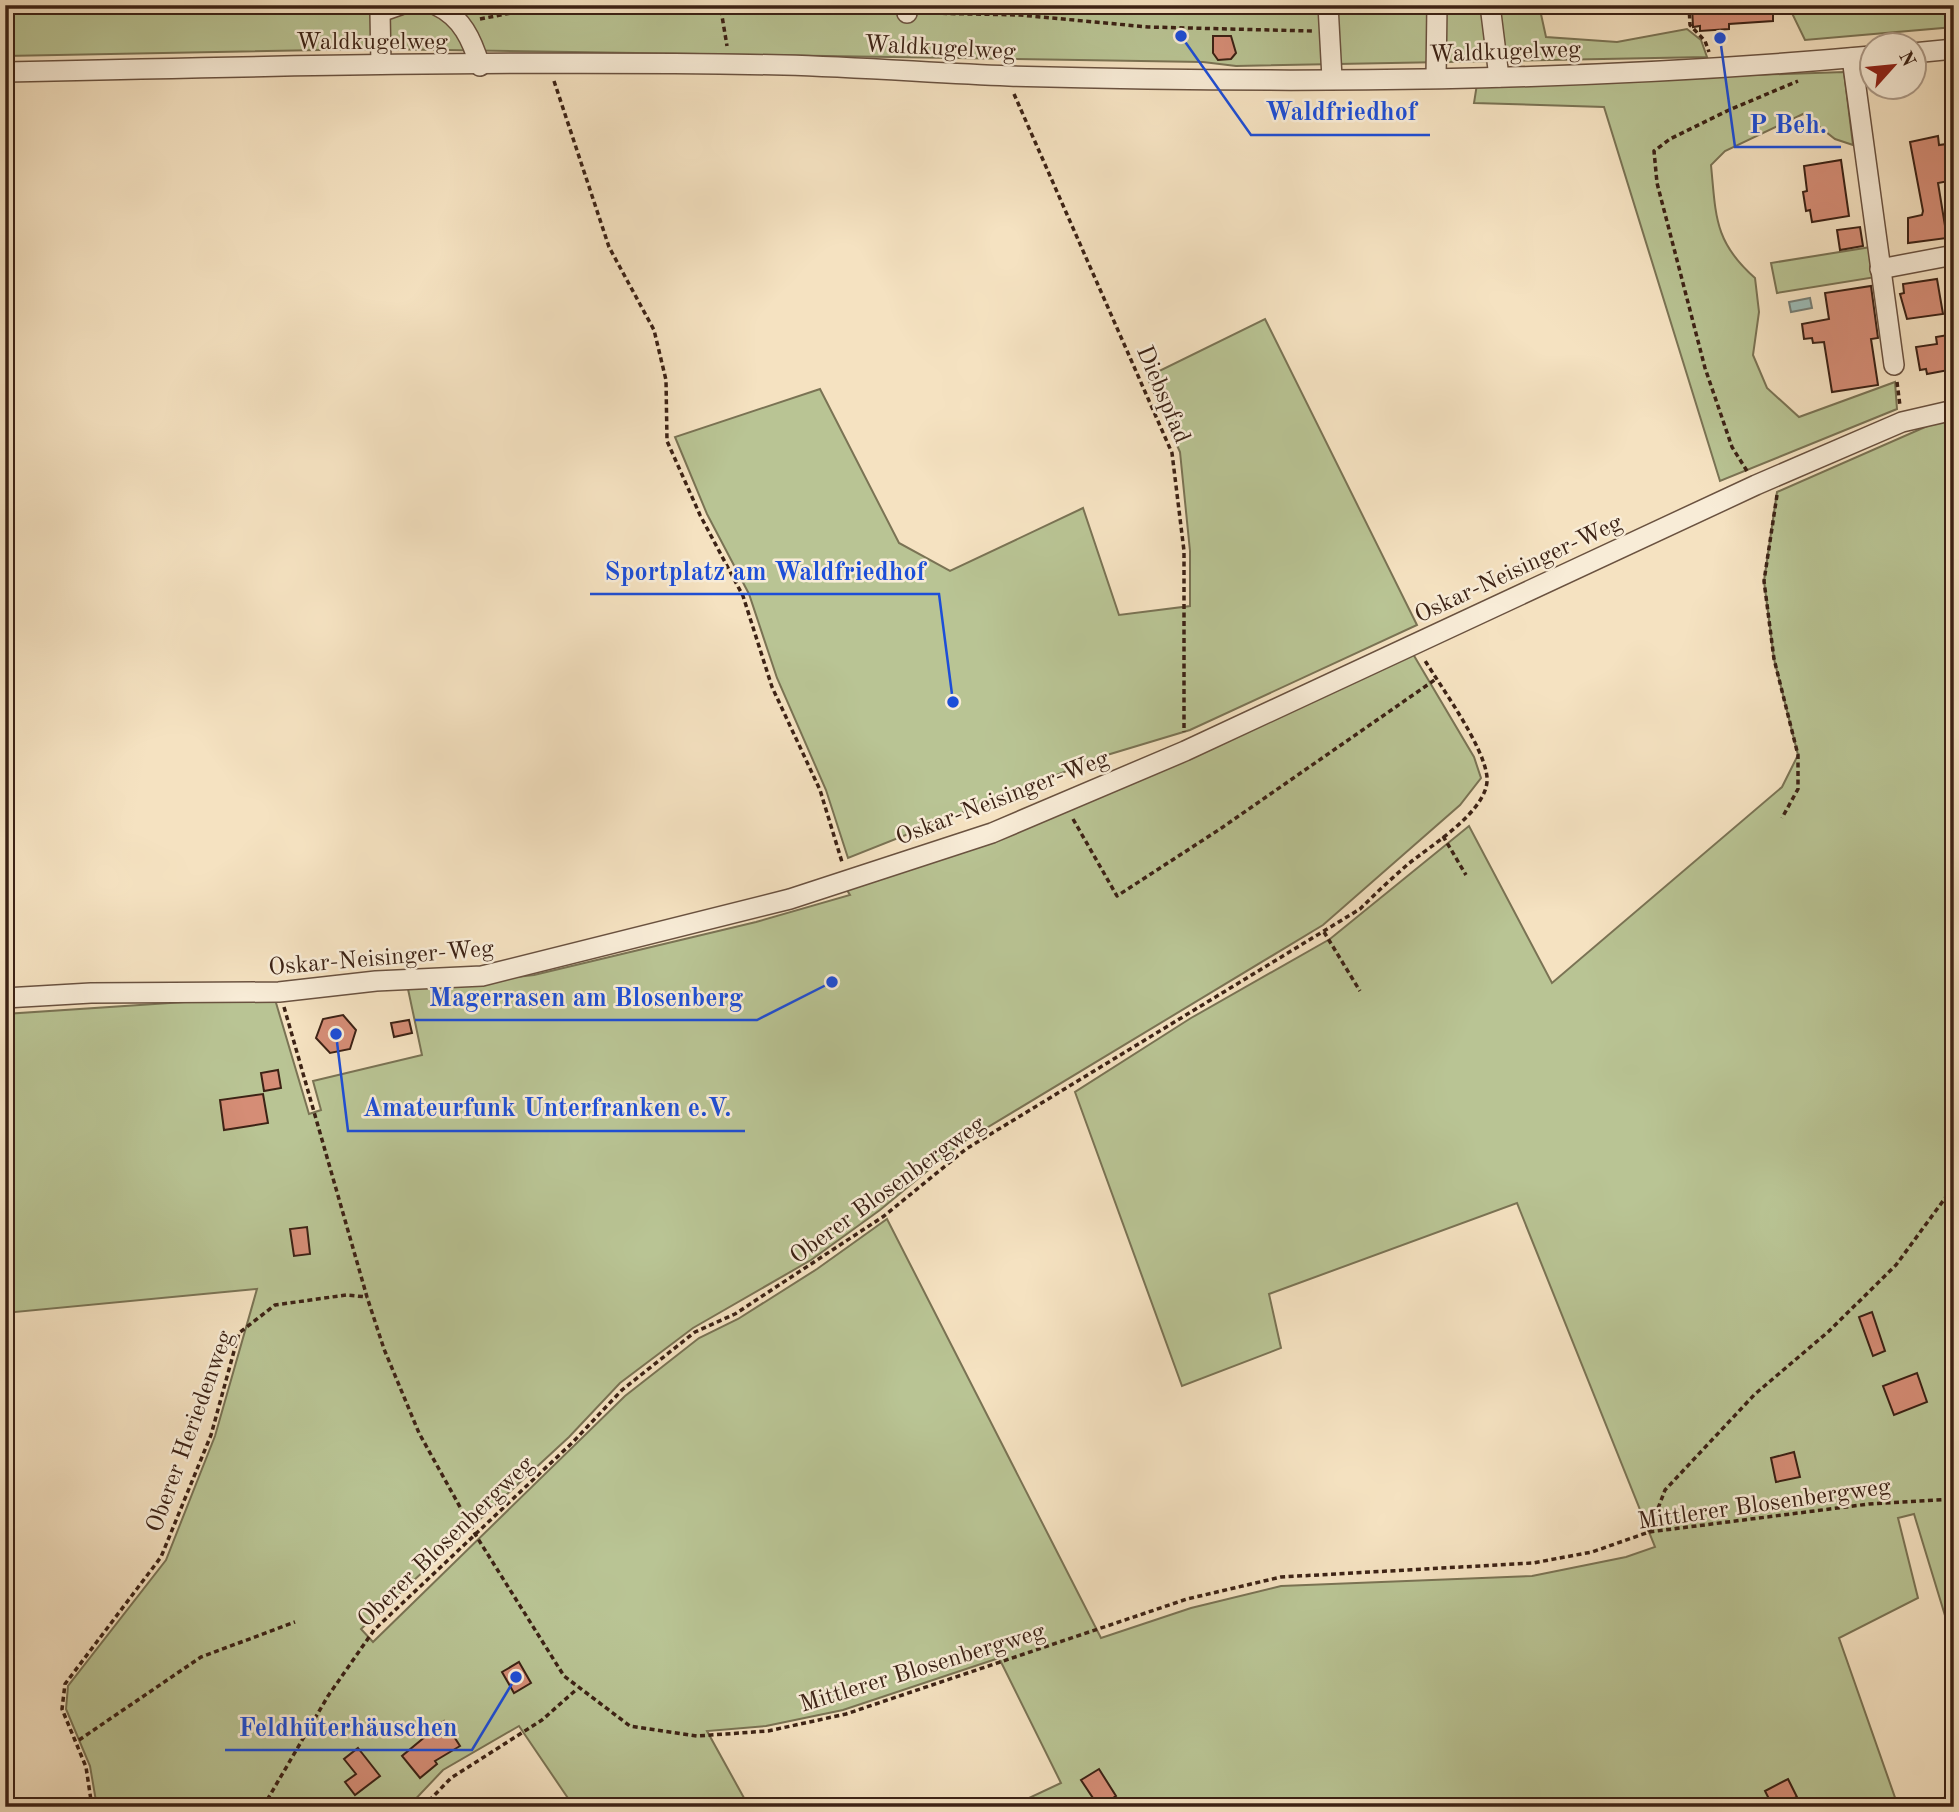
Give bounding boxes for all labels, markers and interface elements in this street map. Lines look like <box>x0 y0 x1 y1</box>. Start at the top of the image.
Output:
street label: Waldkugelweg <box>296 31 448 55</box>
north arrow <box>1857 32 1927 102</box>
street label: Waldkugelweg <box>863 33 1016 65</box>
street label: Waldkugelweg <box>1429 38 1581 68</box>
text: N <box>1894 49 1918 71</box>
callout: Waldfriedhof <box>1251 88 1430 135</box>
text: Waldfriedhof <box>1265 100 1419 126</box>
callout: P Beh. <box>1735 100 1841 147</box>
text: P Beh. <box>1749 113 1827 139</box>
street label: Diebspfad <box>1131 342 1193 447</box>
street label: Oskar-Neisinger-Weg <box>1411 511 1626 628</box>
callout: Sportplatz am Waldfriedhof <box>590 547 939 594</box>
text: Sportplatz am Waldfriedhof <box>604 560 928 586</box>
street label: Oskar-Neisinger-Weg <box>893 747 1113 851</box>
street label: Oskar-Neisinger-Weg <box>267 937 495 981</box>
callout: Magerrasen am Blosenberg <box>415 973 757 1020</box>
text: Magerrasen am Blosenberg <box>429 986 744 1012</box>
callout: Amateurfunk Unterfranken e.V. <box>348 1084 745 1131</box>
text: Amateurfunk Unterfranken e.V. <box>363 1096 732 1122</box>
street label: Oberer Blosenbergweg <box>786 1112 990 1269</box>
street label: Oberer Heriedenweg <box>143 1328 239 1536</box>
street label: Oberer Blosenbergweg <box>354 1452 539 1633</box>
street label: Mittlerer Blosenbergweg <box>1636 1475 1892 1535</box>
street label: Mittlerer Blosenbergweg <box>797 1620 1048 1718</box>
callout: Feldhüterhäuschen <box>225 1703 472 1750</box>
text: Feldhüterhäuschen <box>238 1716 458 1742</box>

